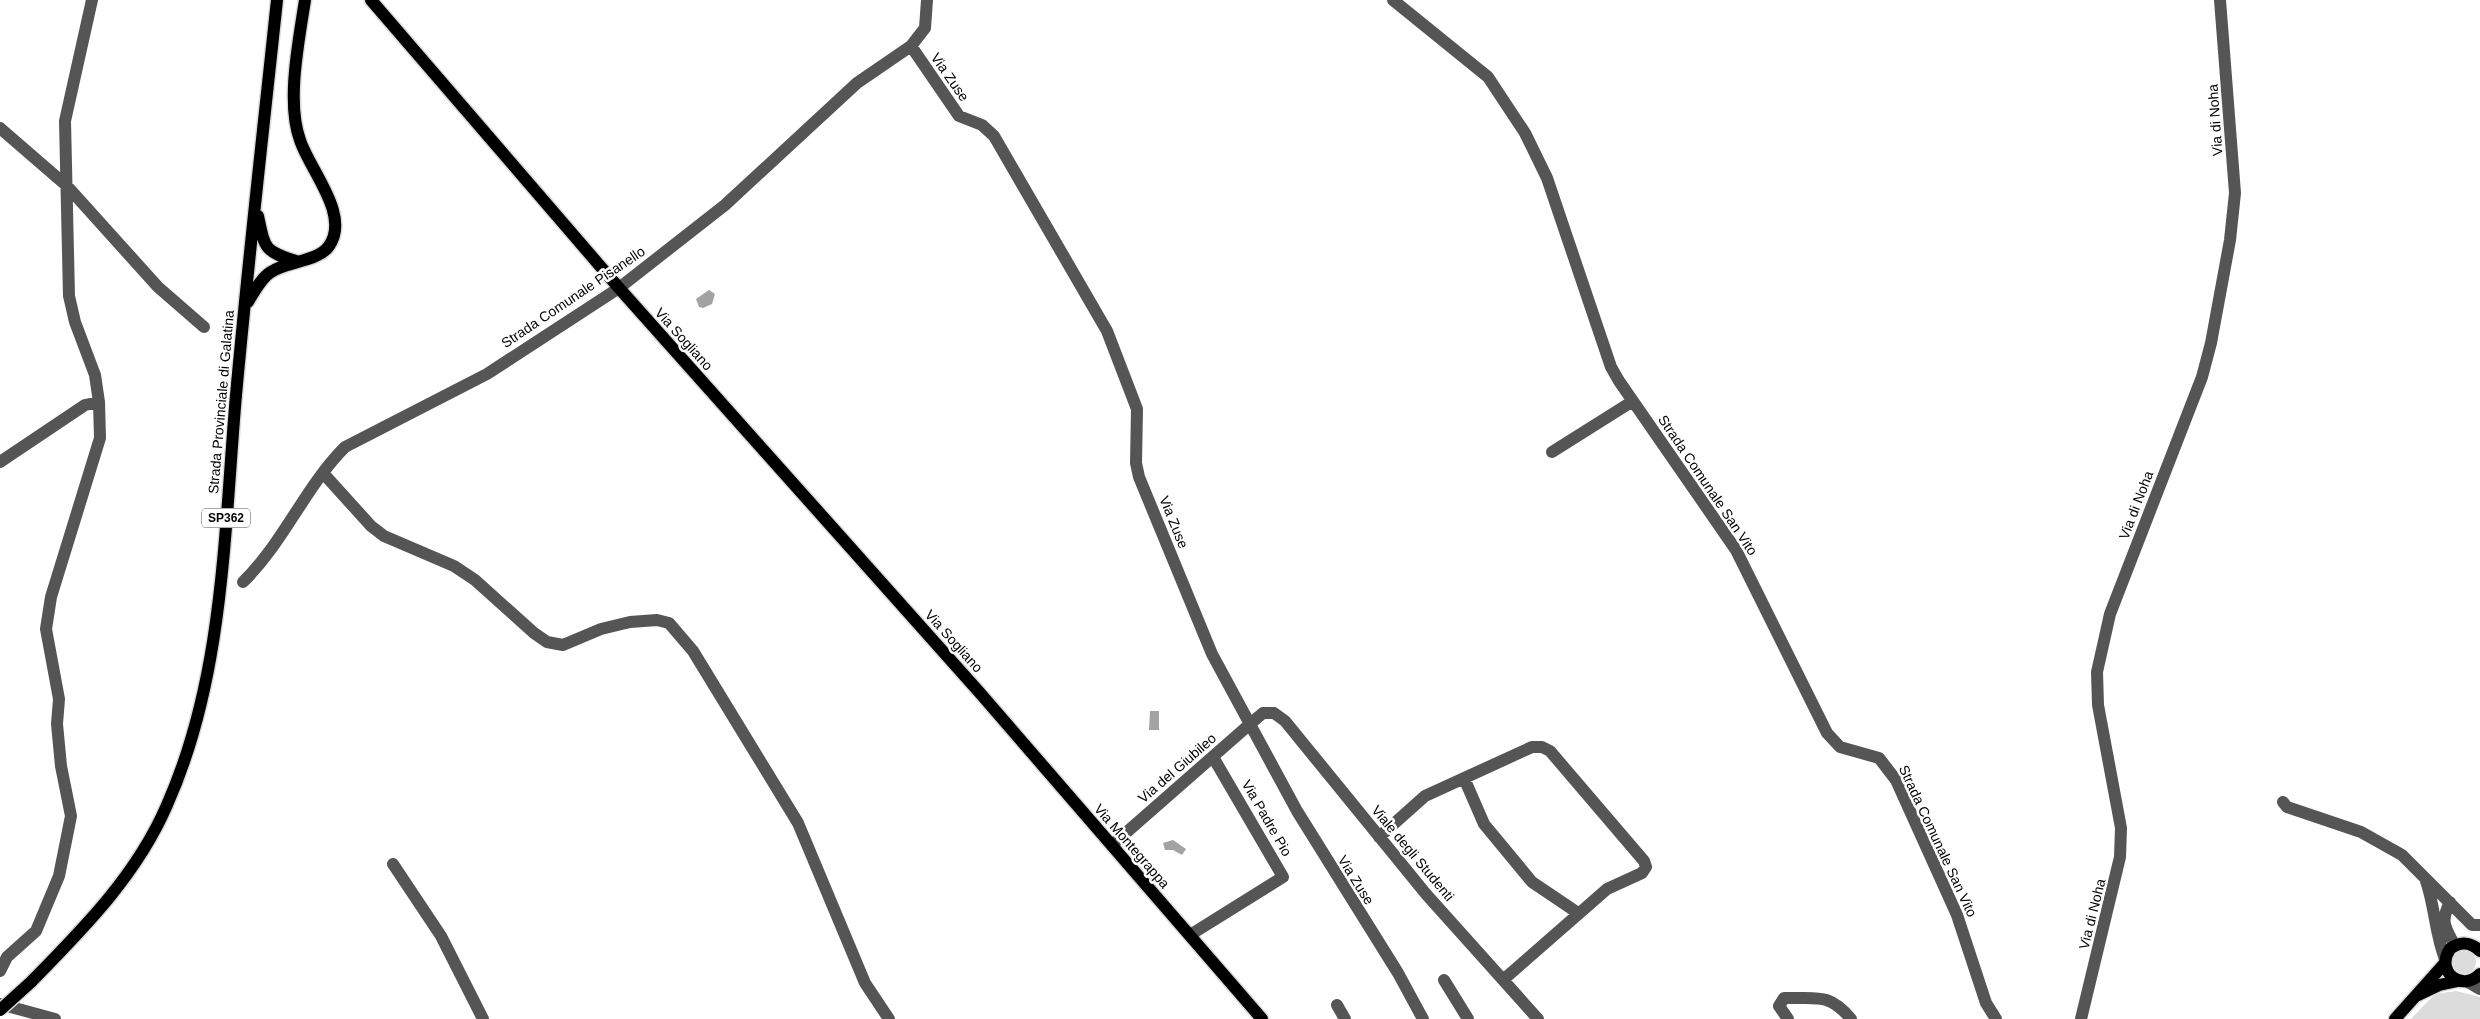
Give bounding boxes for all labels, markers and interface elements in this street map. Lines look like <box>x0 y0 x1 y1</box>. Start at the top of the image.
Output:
street label: Via Zuse <box>928 50 972 104</box>
street label: Via di Noha <box>2204 83 2225 157</box>
street label: Strada Comunale Pisanello <box>498 243 648 351</box>
street label: Via Sogliano <box>652 305 716 374</box>
street label: Strada Provinciale di Galatina <box>205 309 237 495</box>
street label: Strada Comunale San Vito <box>1655 412 1761 558</box>
street label: Via di Noha <box>2116 468 2156 542</box>
street label: Via Zuse <box>1156 494 1192 551</box>
road number: SP362 <box>202 508 250 528</box>
street label: Via Sogliano <box>922 607 986 676</box>
street label: Via del Giubileo <box>1135 730 1219 806</box>
street label: Strada Comunale San Vito <box>1896 763 1980 920</box>
street label: Via Padre Pio <box>1239 777 1295 859</box>
street label: Via Montegrappa <box>1091 801 1173 892</box>
street label: Viale degli Studenti <box>1368 802 1458 904</box>
street label: Via Zuse <box>1335 852 1377 908</box>
street label: Via di Noha <box>2076 877 2109 951</box>

